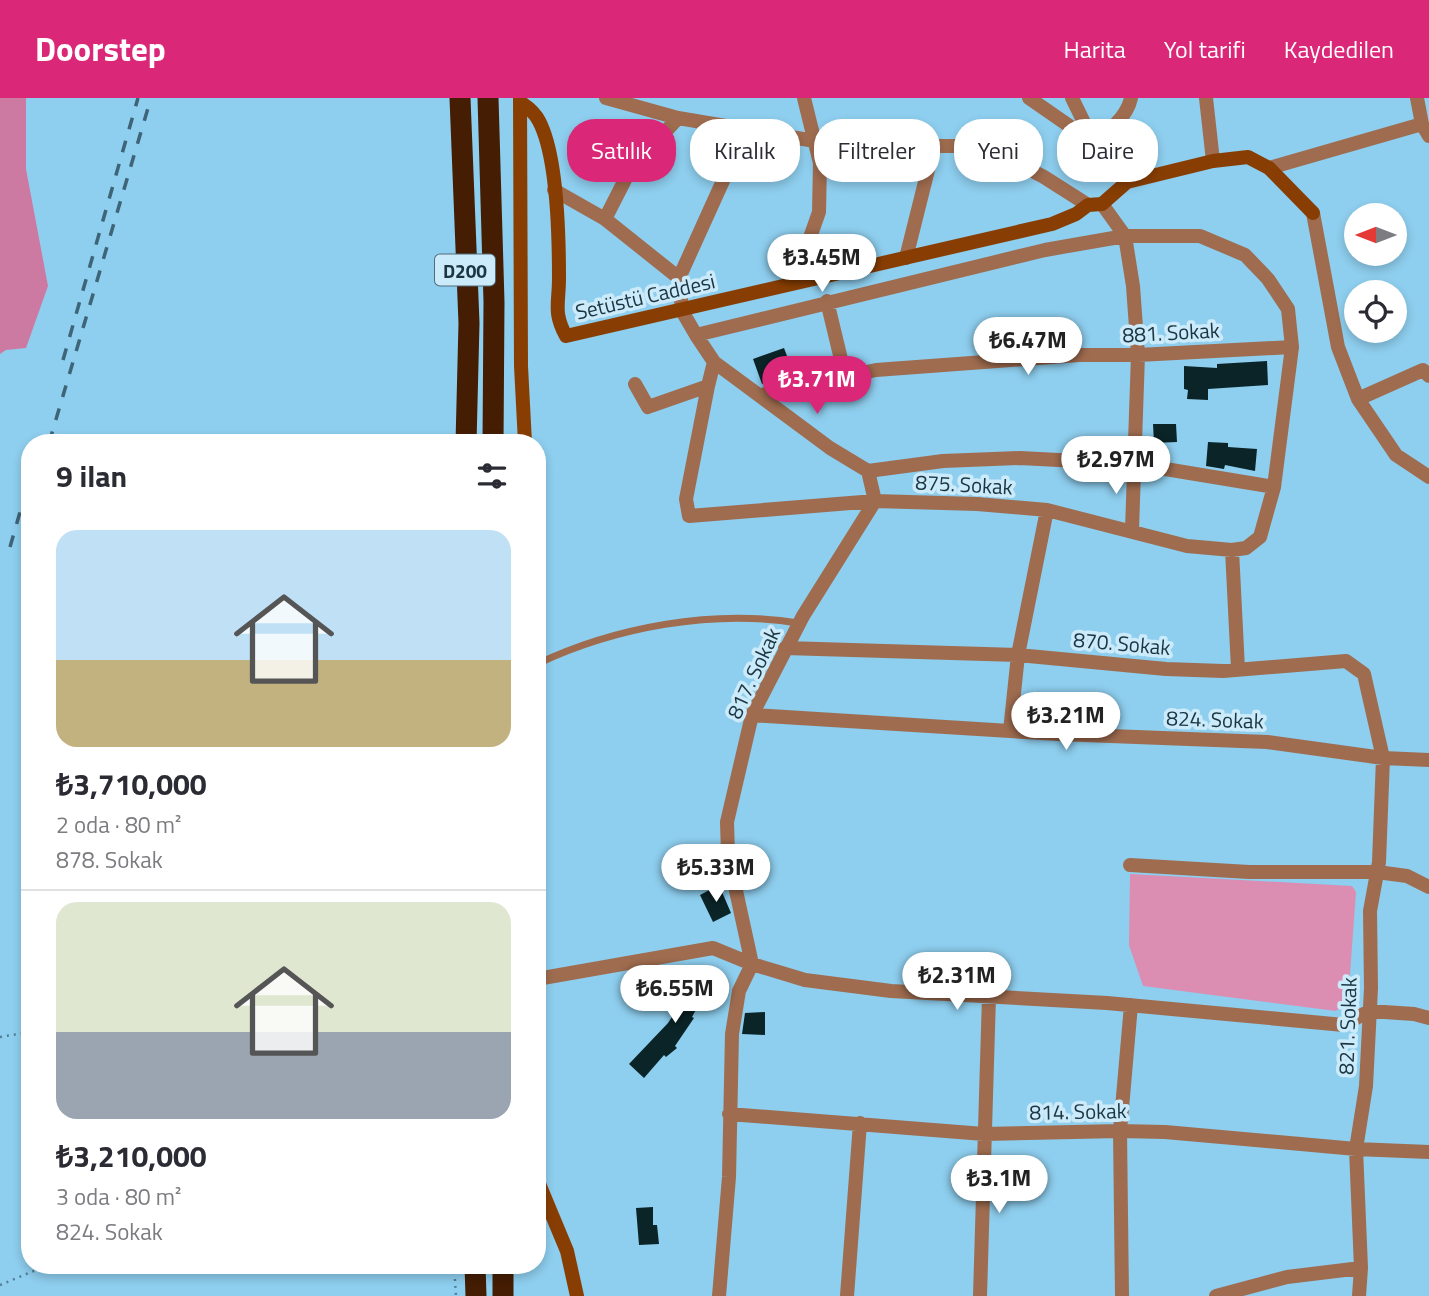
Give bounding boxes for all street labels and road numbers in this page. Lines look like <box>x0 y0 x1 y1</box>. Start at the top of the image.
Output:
road number: D200 <box>435 254 495 286</box>
street label: Setüstü Caddesi <box>572 264 718 328</box>
street label: 881. Sokak <box>1121 313 1221 351</box>
street label: 875. Sokak <box>914 465 1014 503</box>
street label: 817. Sokak <box>718 622 788 724</box>
street label: 870. Sokak <box>1072 623 1172 663</box>
street label: 824. Sokak <box>1166 701 1264 737</box>
street label: 821. Sokak <box>1329 977 1365 1075</box>
street label: 814. Sokak <box>1029 1094 1127 1128</box>

